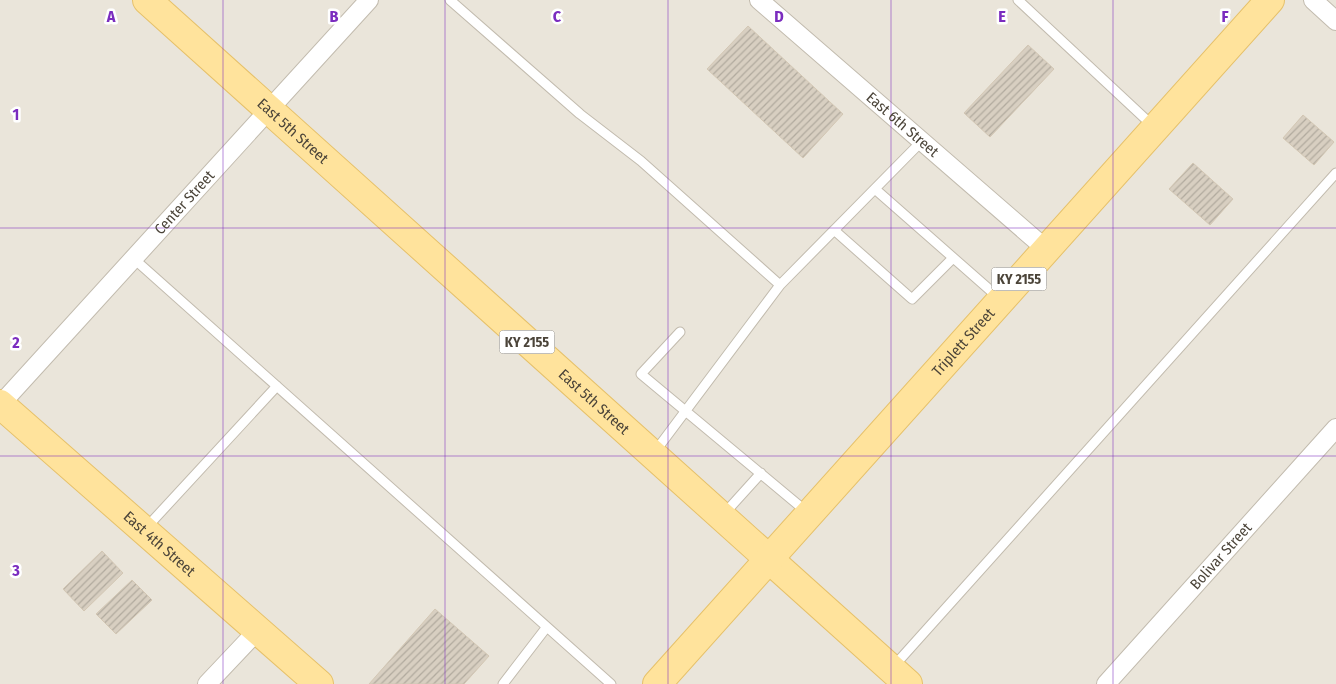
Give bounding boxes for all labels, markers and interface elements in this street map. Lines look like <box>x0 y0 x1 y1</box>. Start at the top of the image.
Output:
text: A <box>106 7 116 26</box>
text: B <box>330 7 339 26</box>
text: C <box>553 7 562 26</box>
text: D <box>774 7 784 26</box>
text: E <box>998 7 1006 26</box>
text: F <box>1221 7 1229 26</box>
street label: East 6th Street <box>863 88 942 161</box>
street label: East 5th Street <box>254 95 332 168</box>
text: 1 <box>13 105 19 124</box>
street label: Center Street <box>151 167 218 238</box>
road number: KY 2155 <box>992 268 1046 290</box>
street label: Triplett Street <box>928 304 999 380</box>
road number: KY 2155 <box>500 331 554 354</box>
text: 2 <box>11 333 20 352</box>
street label: East 5th Street <box>555 365 633 438</box>
street label: East 4th Street <box>120 508 199 580</box>
street label: Bolivar Street <box>1186 519 1256 593</box>
text: 3 <box>11 561 20 580</box>

